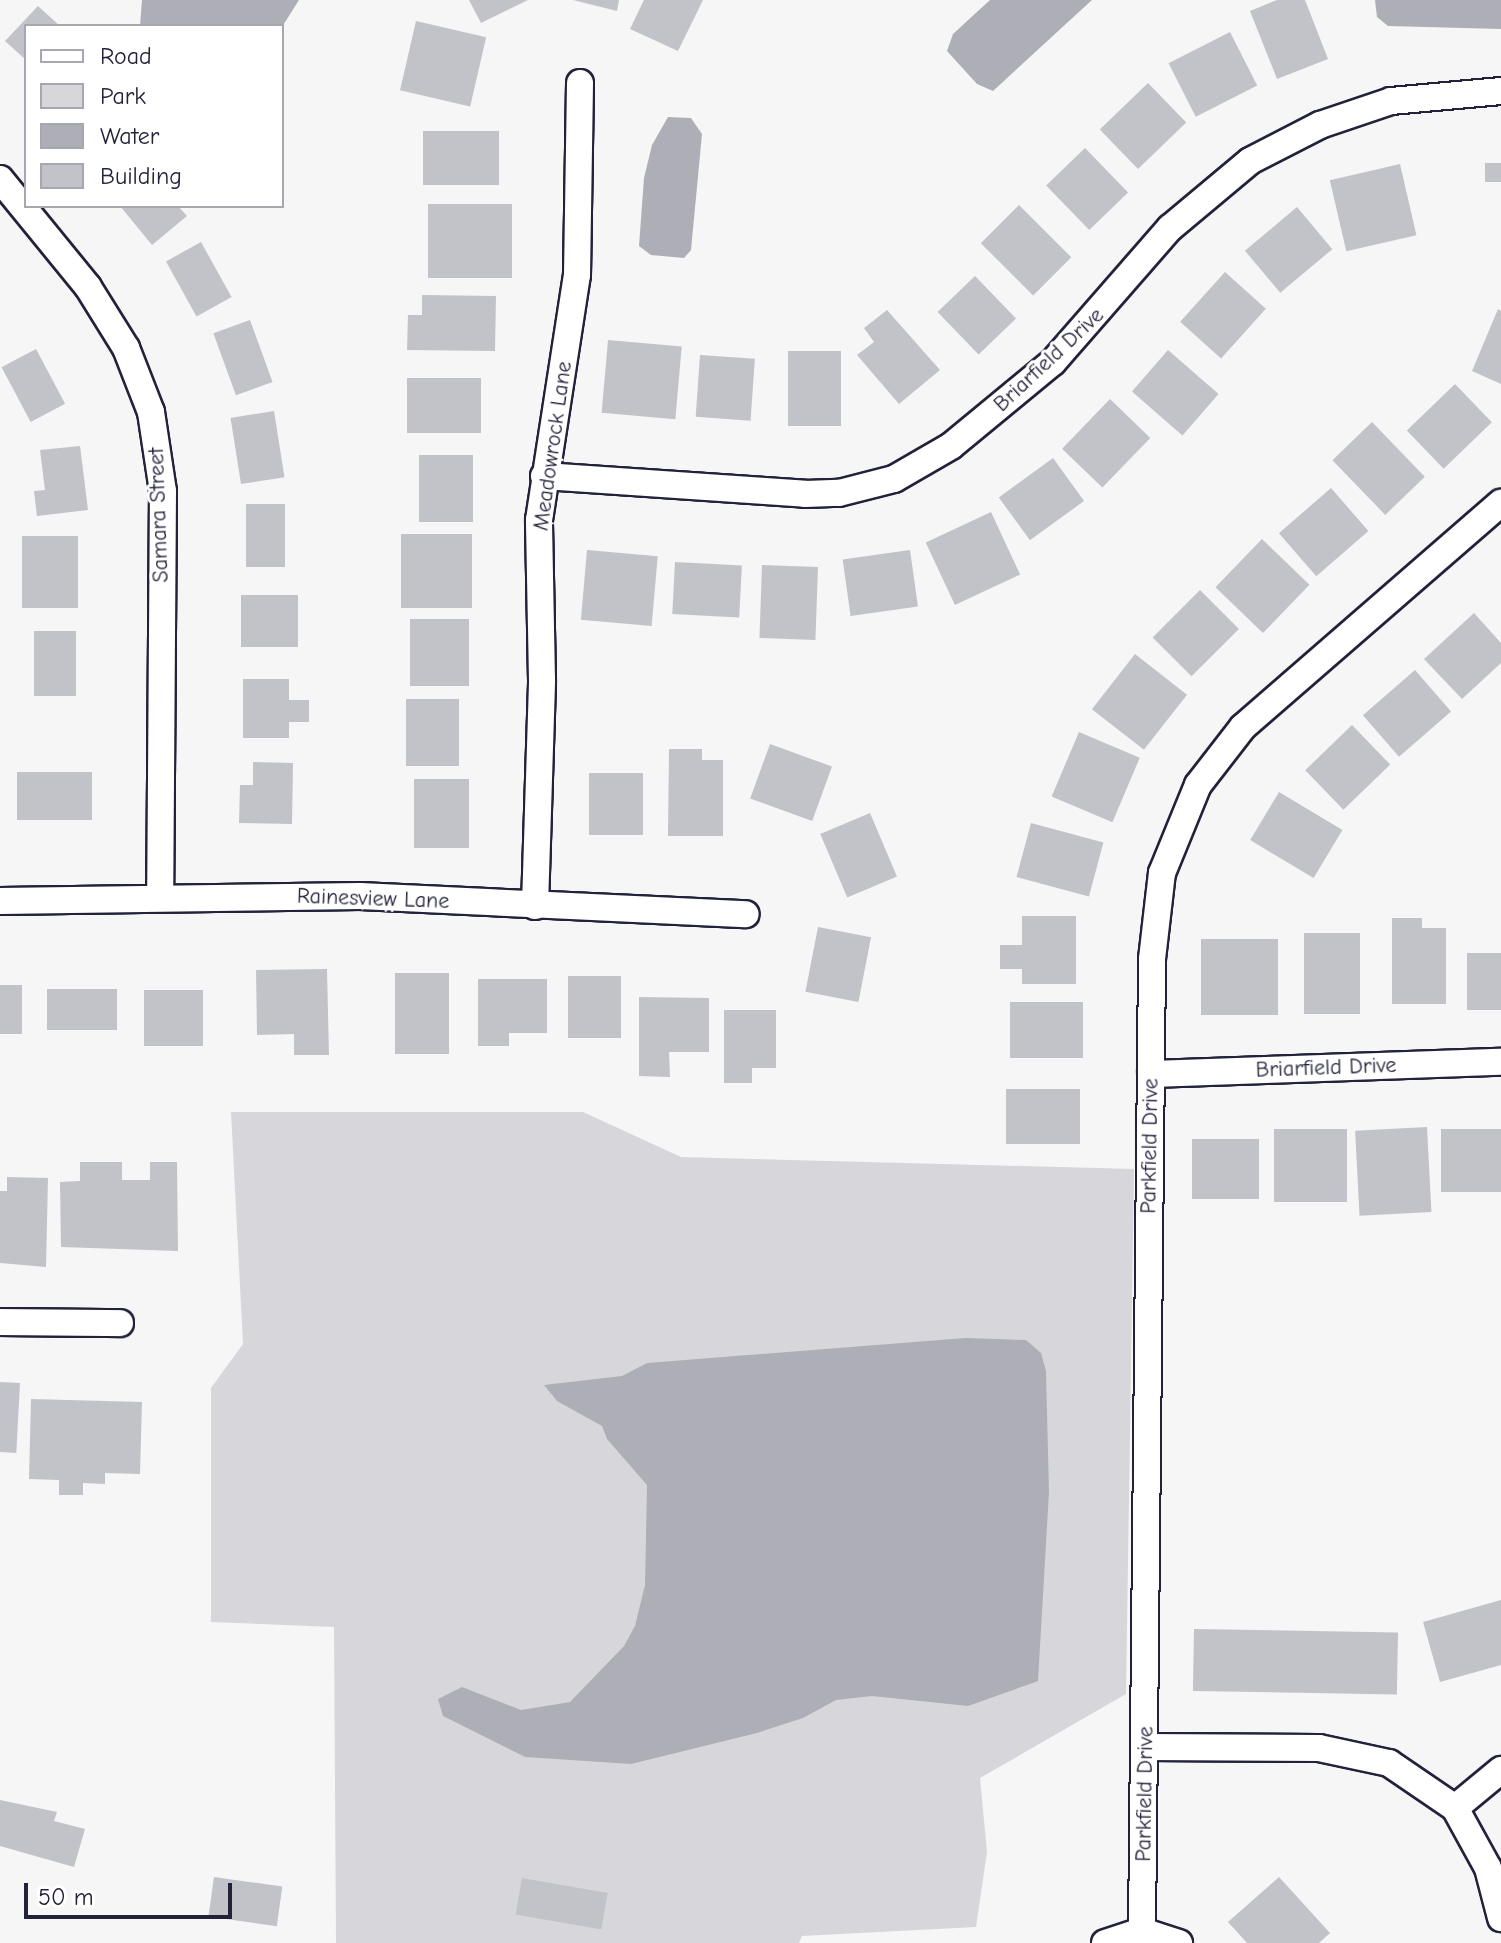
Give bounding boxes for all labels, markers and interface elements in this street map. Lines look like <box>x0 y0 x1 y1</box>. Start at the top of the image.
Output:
legend <box>24 24 284 208</box>
text: Road <box>100 42 152 70</box>
text: Park <box>100 82 146 110</box>
text: Water <box>100 122 159 150</box>
text: Building <box>100 162 182 190</box>
street label: Briarfield Drive <box>989 302 1109 418</box>
street label: Meadowrock Lane <box>528 360 578 532</box>
street label: Samara Street <box>143 447 175 583</box>
street label: Rainesview Lane <box>296 883 450 915</box>
street label: Briarfield Drive <box>1255 1052 1397 1084</box>
street label: Parkfield Drive <box>1136 1078 1164 1214</box>
street label: Parkfield Drive <box>1131 1726 1159 1862</box>
scale bar <box>28 1867 236 1917</box>
text: 50 m <box>38 1883 94 1911</box>

